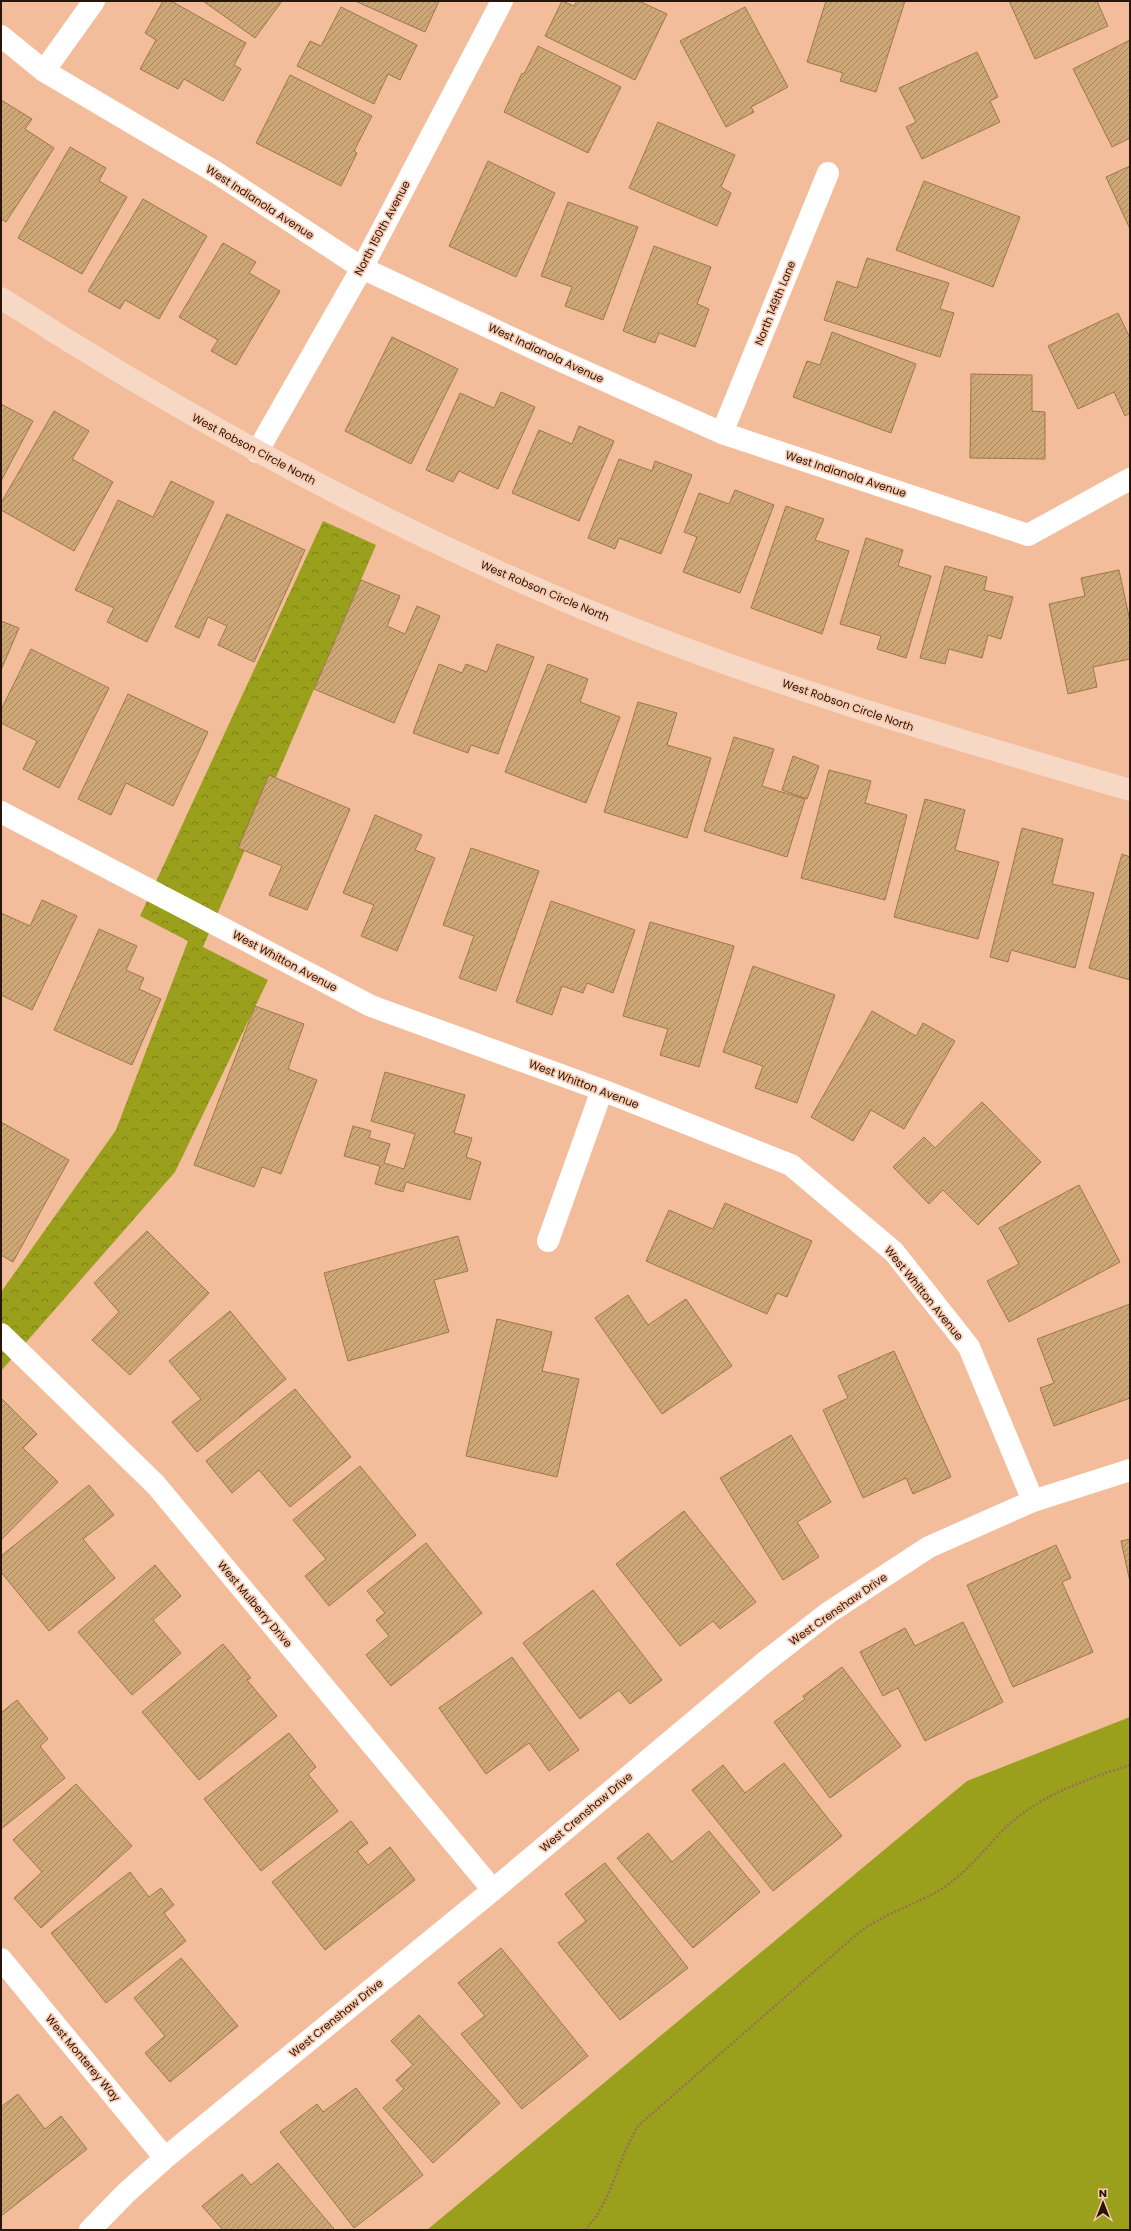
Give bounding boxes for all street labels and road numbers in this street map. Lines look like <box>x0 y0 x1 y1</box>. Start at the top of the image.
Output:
street label: West Indianola Avenue <box>203 161 317 243</box>
street label: North 150th Avenue <box>350 178 414 278</box>
street label: North 149th Lane <box>751 258 799 348</box>
street label: West Indianola Avenue <box>486 319 607 387</box>
street label: West Robson Circle North <box>189 409 319 489</box>
street label: West Indianola Avenue <box>784 447 909 501</box>
street label: West Robson Circle North <box>478 557 612 625</box>
street label: West Robson Circle North <box>780 675 916 735</box>
street label: West Whitton Avenue <box>230 926 341 996</box>
street label: West Whitton Avenue <box>526 1056 642 1113</box>
street label: West Whitton Avenue <box>881 1242 967 1344</box>
street label: West Mulberry Drive <box>214 1557 296 1651</box>
street label: West Crenshaw Drive <box>786 1569 890 1649</box>
street label: West Crenshaw Drive <box>536 1768 636 1856</box>
street label: West Crenshaw Drive <box>286 1975 386 2061</box>
street label: West Monterey Way <box>42 2011 125 2106</box>

